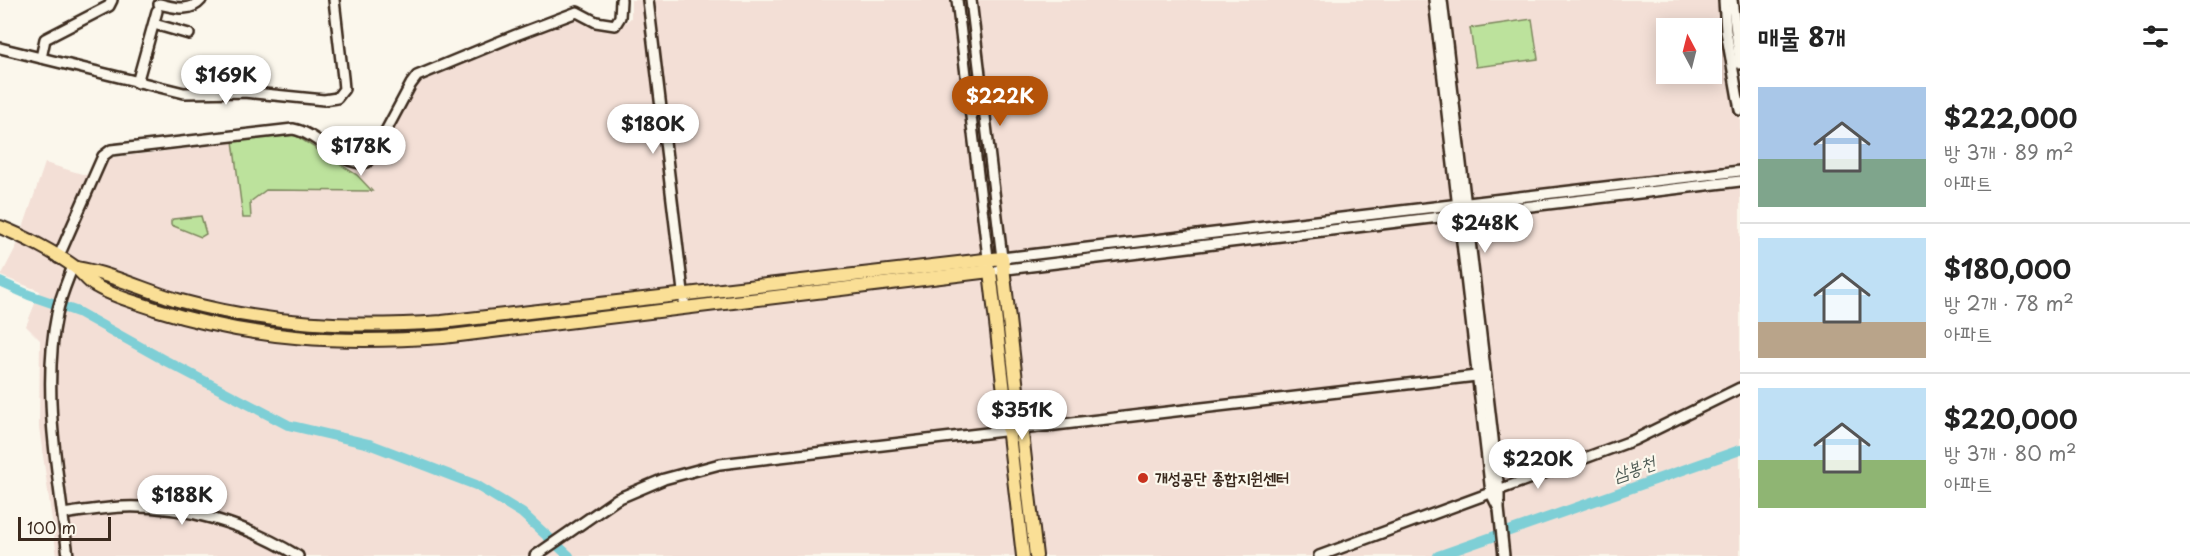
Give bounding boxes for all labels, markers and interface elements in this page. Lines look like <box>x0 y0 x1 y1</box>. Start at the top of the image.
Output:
text: 매물 8개 <box>1758 17 1845 56</box>
north arrow <box>1656 18 1722 84</box>
map controls <box>1656 18 1722 84</box>
icon: filters <box>2139 20 2172 53</box>
pin: $169K <box>184 55 268 106</box>
text: $169K <box>195 59 257 89</box>
pin: $222K <box>958 76 1042 127</box>
text: $222K <box>966 80 1034 110</box>
text: $222,000 <box>1944 98 2077 137</box>
pin: $180K <box>611 104 695 155</box>
text: $180K <box>621 108 685 138</box>
icon: home <box>1806 111 1878 183</box>
pin: $178K <box>319 126 403 177</box>
text: $178K <box>331 130 391 160</box>
text: 방 3개 · 89 m² <box>1944 137 2074 167</box>
text: 아파트 <box>1944 167 1992 197</box>
pin: $248K <box>1443 203 1527 254</box>
text: $248K <box>1451 207 1519 237</box>
text: $180,000 <box>1944 249 2071 288</box>
icon: home <box>1806 262 1878 334</box>
text: 방 2개 · 78 m² <box>1944 288 2074 318</box>
text: 아파트 <box>1944 318 1992 348</box>
pin: $351K <box>980 390 1064 441</box>
text: $351K <box>991 394 1053 424</box>
text: $220,000 <box>1944 399 2078 438</box>
icon: home <box>1806 412 1878 484</box>
text: 방 3개 · 80 m² <box>1944 438 2077 468</box>
pin: $220K <box>1496 439 1580 490</box>
text: $220K <box>1503 443 1573 473</box>
water label: 삼봉천 <box>1609 447 1660 487</box>
place label: 개성공단 종합지원센터 <box>1155 465 1289 489</box>
text: 아파트 <box>1944 468 1992 498</box>
marker: 개성공단 종합지원센터 <box>1136 471 1150 485</box>
pin: $188K <box>140 475 224 526</box>
text: $188K <box>151 479 213 509</box>
scale bar <box>18 514 111 542</box>
text: 100 m <box>27 515 76 539</box>

